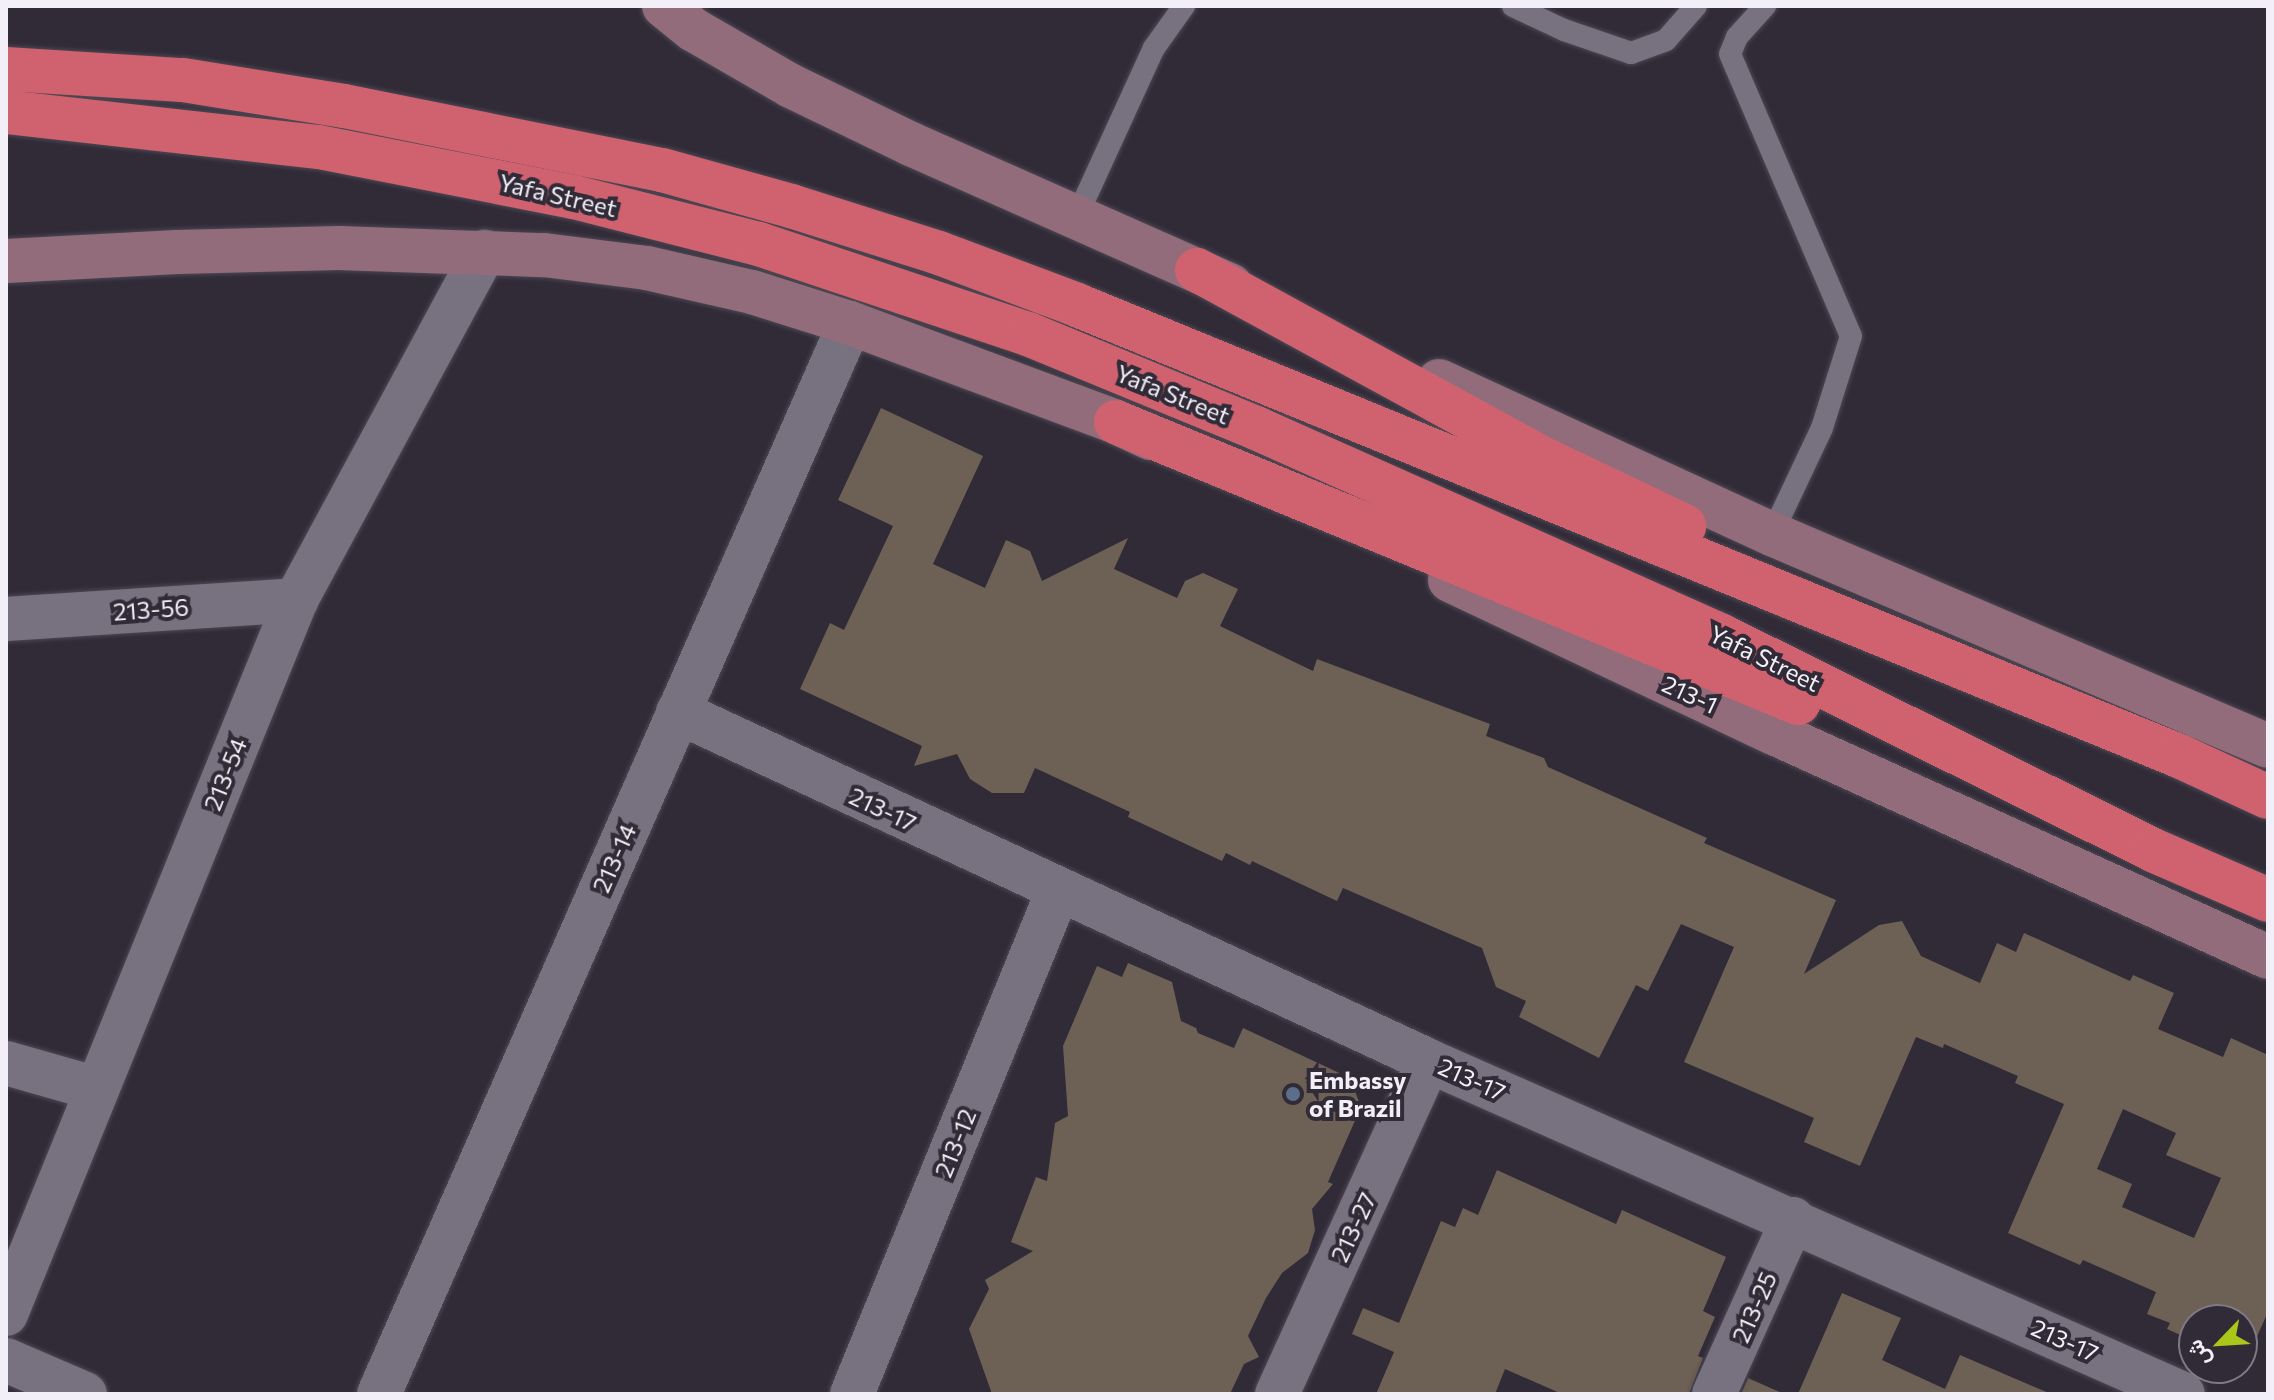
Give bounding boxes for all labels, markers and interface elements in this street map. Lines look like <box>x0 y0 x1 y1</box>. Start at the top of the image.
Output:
street label: Yafa Street <box>496 167 620 223</box>
street label: Yafa Street <box>1112 358 1234 430</box>
street label: 213-56 <box>112 592 190 626</box>
street label: Yafa Street <box>1705 619 1825 697</box>
street label: 213-1 <box>1658 669 1722 719</box>
street label: 213-54 <box>197 734 253 814</box>
street label: 213-17 <box>845 781 921 837</box>
street label: 213-14 <box>586 819 642 897</box>
street label: 213-17 <box>1434 1052 1510 1106</box>
place label: Embassy of Brazil <box>1309 1066 1406 1122</box>
marker: Embassy of Brazil <box>1284 1085 1302 1103</box>
street label: 213-12 <box>928 1105 982 1181</box>
street label: 213-27 <box>1324 1188 1382 1266</box>
street label: 213-25 <box>1726 1267 1782 1347</box>
north arrow <box>2178 1304 2258 1384</box>
street label: 213-17 <box>2027 1313 2103 1367</box>
text: ش <box>2180 1336 2215 1371</box>

